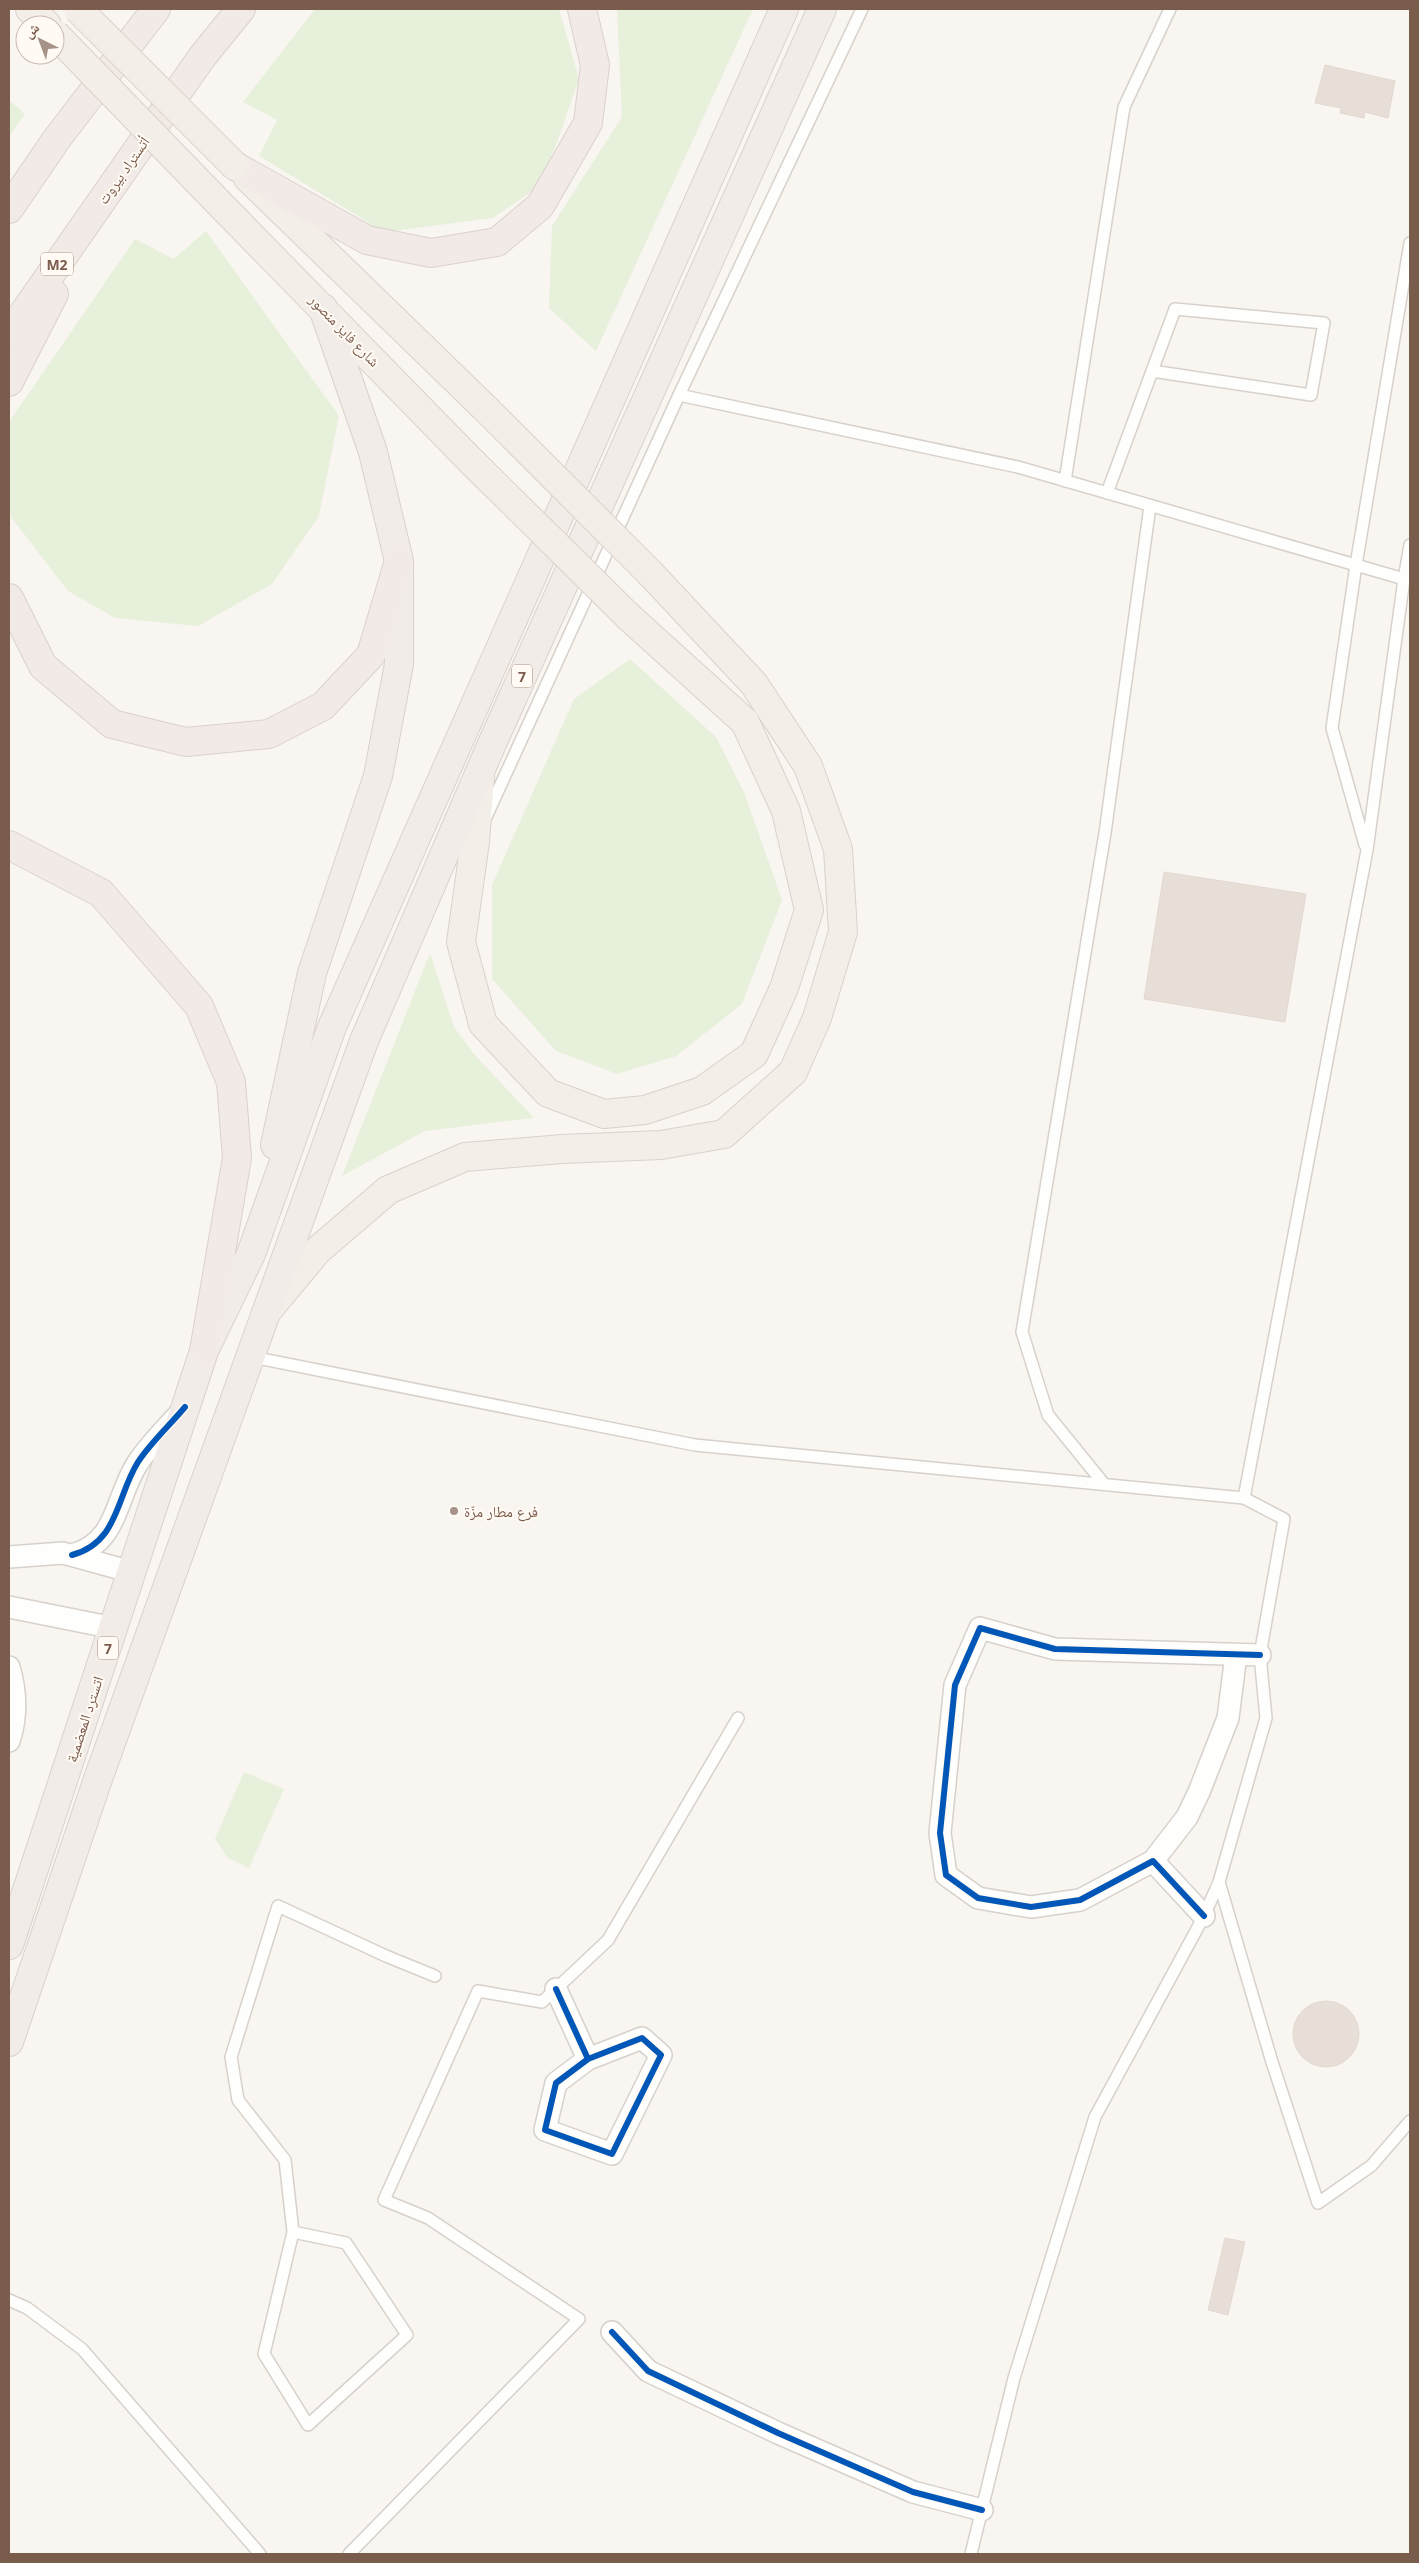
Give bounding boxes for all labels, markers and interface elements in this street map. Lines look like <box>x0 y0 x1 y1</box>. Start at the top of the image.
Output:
north arrow <box>15 15 65 65</box>
text: ش <box>19 18 43 42</box>
street label: أتستراد بيروت <box>92 132 154 208</box>
road number: M2 <box>41 252 73 276</box>
street label: شارع فايز منصور <box>304 289 385 371</box>
road number: 7 <box>512 664 532 688</box>
place label: فرع مطار مزّة <box>464 1501 538 1522</box>
marker: فرع مطار مزّة <box>448 1505 460 1517</box>
road number: 7 <box>98 1636 118 1660</box>
street label: اتسترد المعضمية <box>61 1673 107 1765</box>

